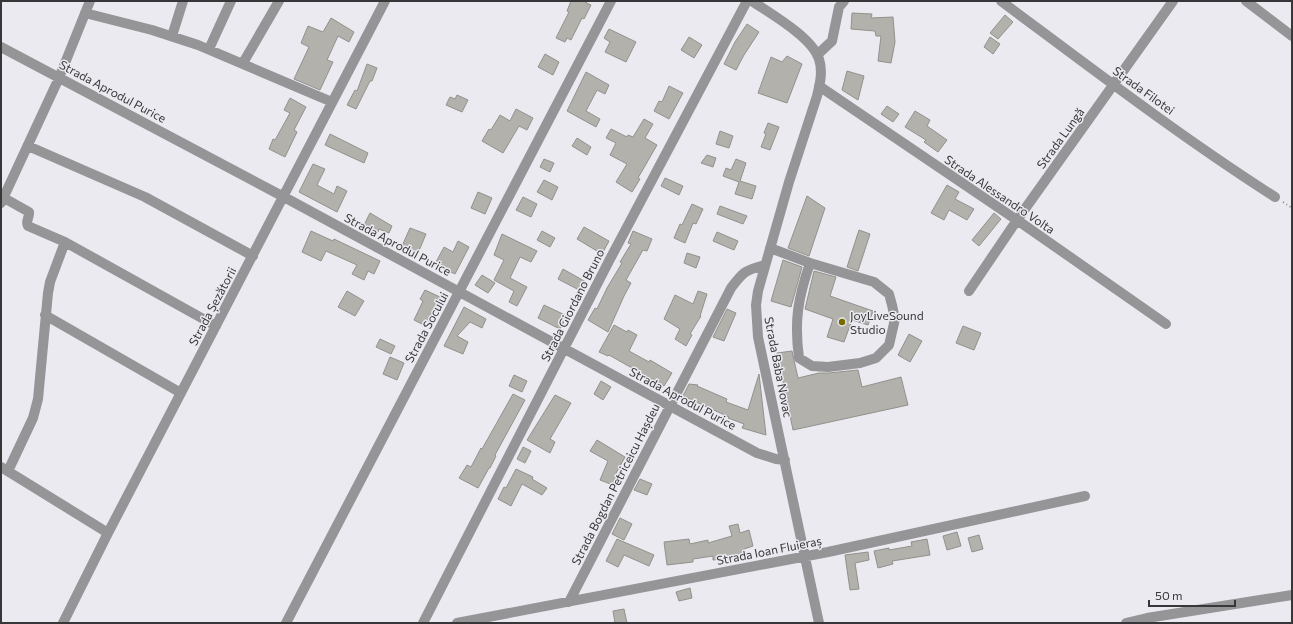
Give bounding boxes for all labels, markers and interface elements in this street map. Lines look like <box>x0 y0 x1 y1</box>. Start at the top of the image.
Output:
street label: Strada Aprodul Purice <box>57 57 169 125</box>
street label: Strada Filotei <box>1111 63 1177 117</box>
street label: Strada Lungă <box>1033 105 1087 171</box>
street label: Strada Alessandro Volta <box>942 152 1058 236</box>
street label: Strada Aprodul Purice <box>342 210 454 278</box>
street label: Strada Giordano Bruno <box>537 246 607 364</box>
street label: Strada Șezătorii <box>185 264 239 348</box>
street label: Strada Socului <box>402 289 450 365</box>
place label: JoyLiveSound Studio <box>850 308 924 336</box>
street label: Strada Baba Novac <box>762 315 796 419</box>
marker: JoyLiveSound Studio <box>837 317 847 327</box>
street label: Strada Aprodul Purice <box>627 364 739 432</box>
street label: Strada Bogdan Petriceicu Hașdeu <box>568 401 663 568</box>
street label: Strada Ioan Fluieraș <box>715 533 823 568</box>
scale bar <box>1149 582 1235 608</box>
text: 50 m <box>1155 588 1183 602</box>

